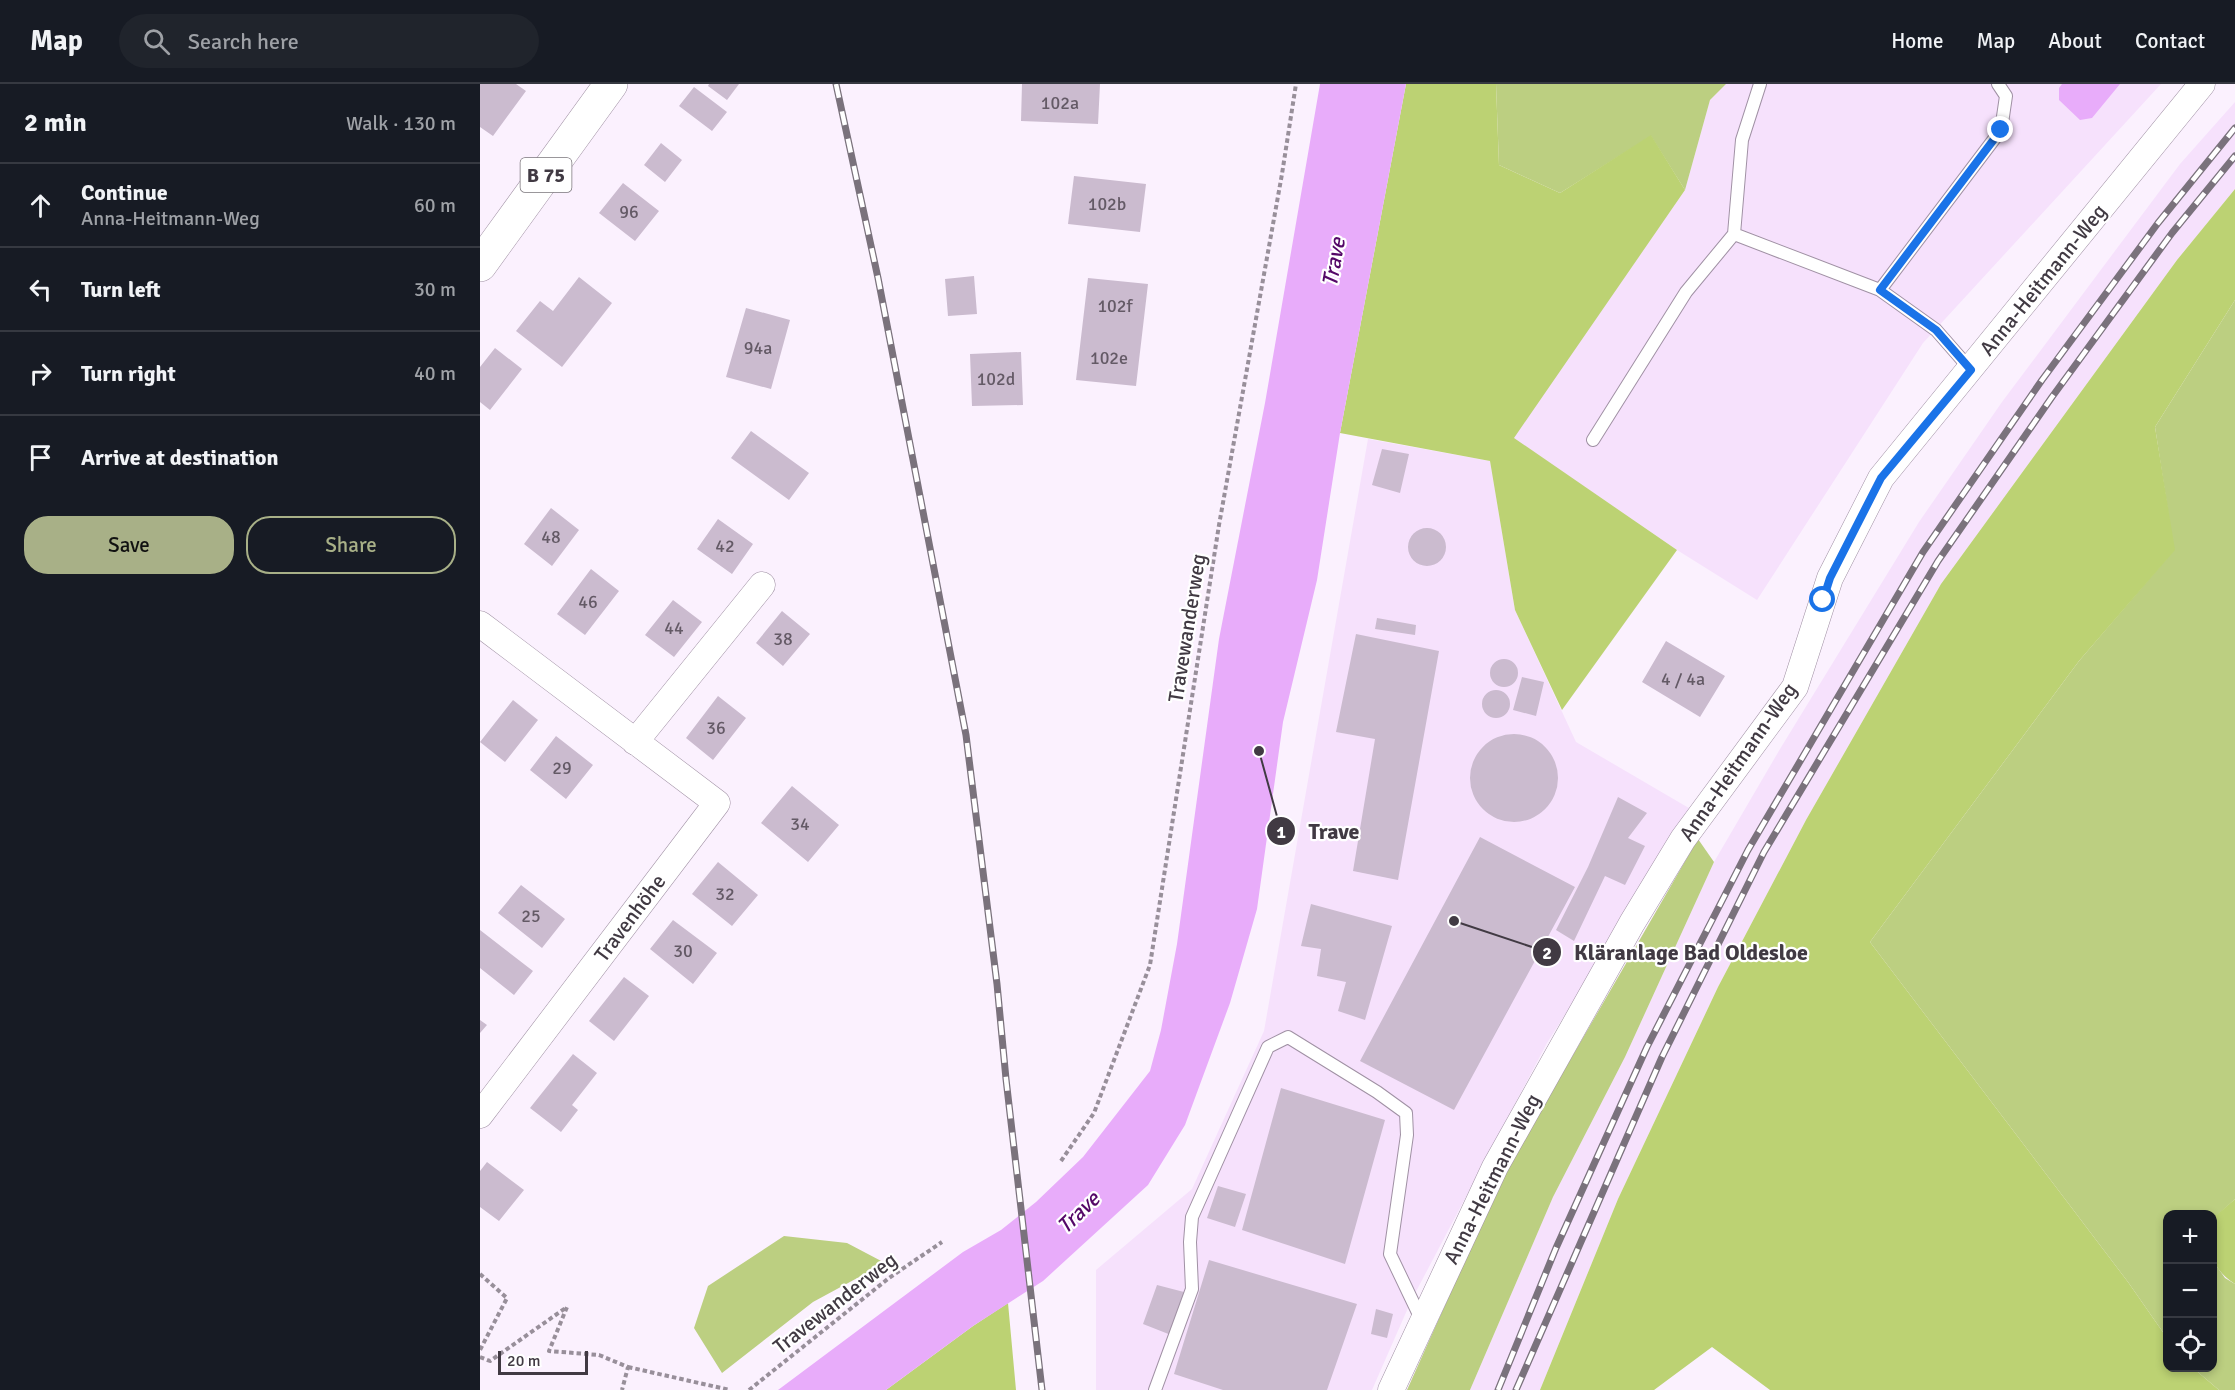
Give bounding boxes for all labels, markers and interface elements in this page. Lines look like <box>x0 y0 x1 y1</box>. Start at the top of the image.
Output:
search box <box>119 14 539 68</box>
text: Map <box>30 24 83 58</box>
icon: search <box>140 25 173 58</box>
text: Search here <box>188 28 299 55</box>
text: Home <box>1891 28 1944 54</box>
text: Map <box>1977 28 2015 54</box>
text: About <box>2048 28 2102 54</box>
text: Contact <box>2135 28 2205 54</box>
house number: 102a <box>1041 92 1079 114</box>
text: 2 min <box>24 107 87 139</box>
text: Walk · 130 m <box>346 111 456 136</box>
route end <box>1987 116 2013 142</box>
road number: B 75 <box>520 158 572 192</box>
text: Continue <box>81 179 168 206</box>
icon: ahead <box>24 189 57 222</box>
text: 60 m <box>414 193 456 218</box>
house number: 102b <box>1088 193 1126 215</box>
street label: Anna-Heitmann-Weg <box>1974 199 2112 361</box>
house number: 96 <box>619 201 639 223</box>
text: Anna-Heitmann-Weg <box>81 206 260 231</box>
water label: Trave <box>1316 235 1351 289</box>
icon: left <box>24 273 57 306</box>
text: Turn left <box>81 276 161 303</box>
text: 30 m <box>414 277 456 302</box>
house number: 102f <box>1097 295 1134 317</box>
house number: 94a <box>744 337 772 359</box>
house number: 102e <box>1090 347 1128 369</box>
icon: right <box>24 357 57 390</box>
text: Turn right <box>81 360 176 387</box>
text: 40 m <box>414 361 456 386</box>
house number: 102d <box>977 368 1015 390</box>
icon: arrive <box>24 441 57 474</box>
text: Arrive at destination <box>81 444 278 471</box>
button: Save <box>24 516 234 574</box>
button: Share <box>246 516 456 574</box>
house number: 48 <box>541 526 561 548</box>
house number: 42 <box>715 535 735 557</box>
street label: Travewanderweg <box>1162 552 1212 704</box>
route start <box>1809 586 1835 612</box>
house number: 46 <box>578 591 598 613</box>
house number: 44 <box>664 617 684 639</box>
house number: 38 <box>773 628 793 650</box>
house number: 4 / 4a <box>1661 668 1705 690</box>
street label: Anna-Heitmann-Weg <box>1674 678 1802 846</box>
house number: 36 <box>706 717 726 739</box>
house number: 29 <box>552 757 572 779</box>
callout: Trave <box>1266 811 1371 851</box>
house number: 34 <box>790 813 810 835</box>
text: Trave <box>1309 818 1360 845</box>
text: 1 <box>1276 821 1286 843</box>
street label: Travenhöhe <box>589 869 671 967</box>
house number: 32 <box>715 883 735 905</box>
house number: 25 <box>521 905 541 927</box>
callout: Kläranlage Bad Oldesloe <box>1532 932 1820 972</box>
text: Kläranlage Bad Oldesloe <box>1574 939 1808 966</box>
house number: 30 <box>673 940 693 962</box>
text: 2 <box>1542 942 1552 964</box>
street label: Anna-Heitmann-Weg <box>1438 1090 1546 1268</box>
water label: Trave <box>1051 1185 1106 1239</box>
map controls <box>2163 1210 2217 1372</box>
button: + <box>2163 1210 2217 1264</box>
street label: Travewanderweg <box>768 1247 902 1359</box>
button: − <box>2163 1264 2217 1318</box>
button: locate <box>2163 1318 2217 1372</box>
scale bar <box>498 1348 588 1376</box>
text: 20 m <box>507 1351 541 1371</box>

